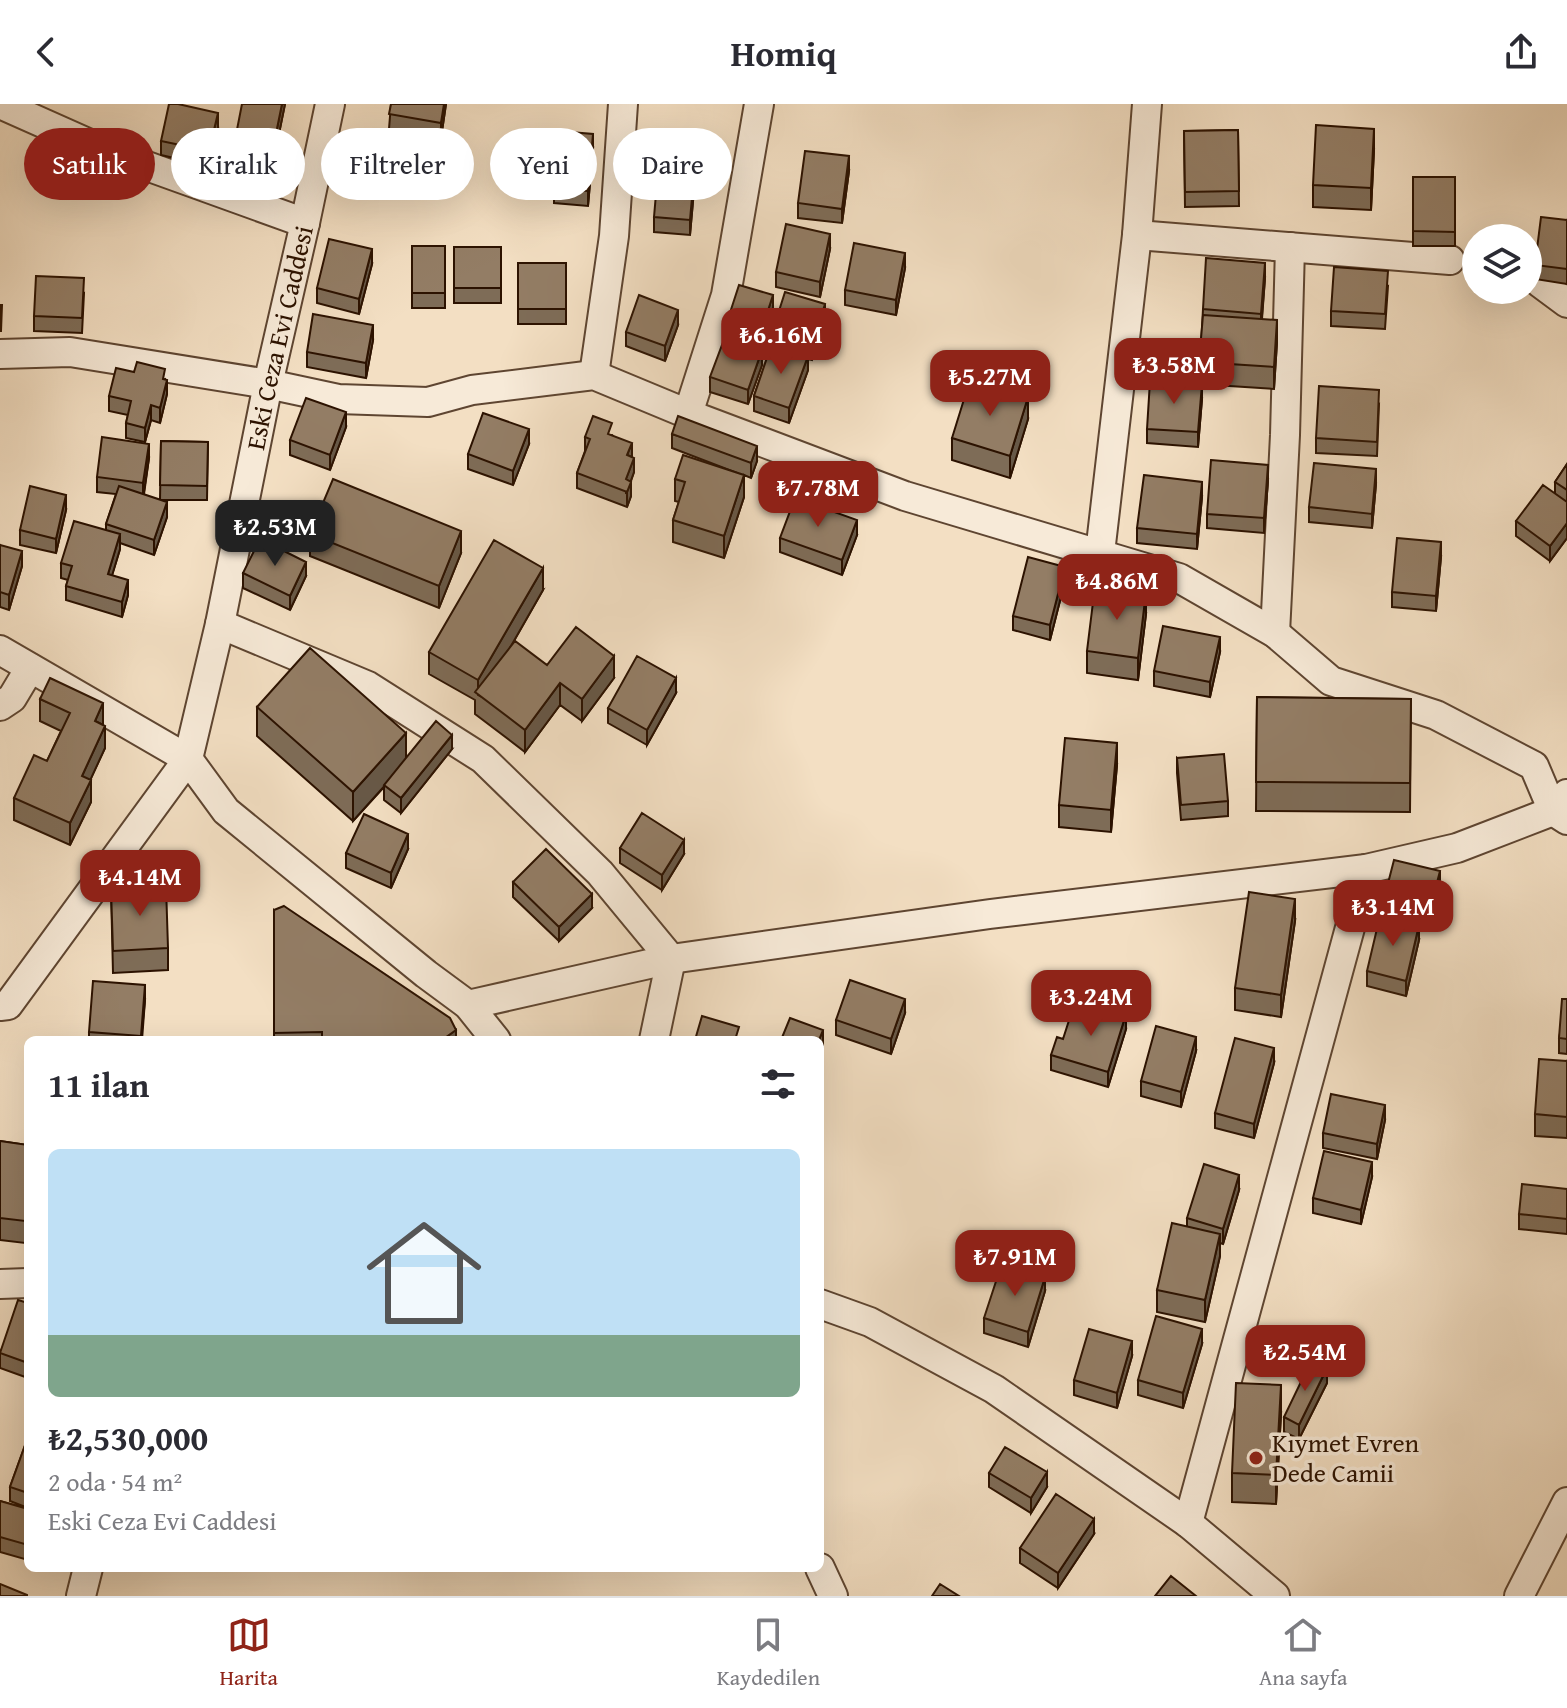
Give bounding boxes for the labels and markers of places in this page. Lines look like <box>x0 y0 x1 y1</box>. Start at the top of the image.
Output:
pin: ₺6.16M <box>716 308 846 376</box>
pin: ₺3.58M <box>1109 338 1239 406</box>
pin: ₺5.27M <box>925 350 1055 418</box>
pin: ₺7.78M <box>753 461 883 529</box>
pin: ₺2.53M <box>210 500 340 568</box>
pin: ₺4.86M <box>1052 554 1182 622</box>
pin: ₺4.14M <box>75 850 205 918</box>
pin: ₺3.14M <box>1328 880 1458 948</box>
pin: ₺3.24M <box>1026 970 1156 1038</box>
pin: ₺7.91M <box>950 1230 1080 1298</box>
pin: ₺2.54M <box>1240 1325 1370 1393</box>
place label: Kıymet Evren Dede Camii <box>1272 1423 1420 1492</box>
marker: Kıymet Evren Dede Camii <box>1247 1449 1265 1467</box>

